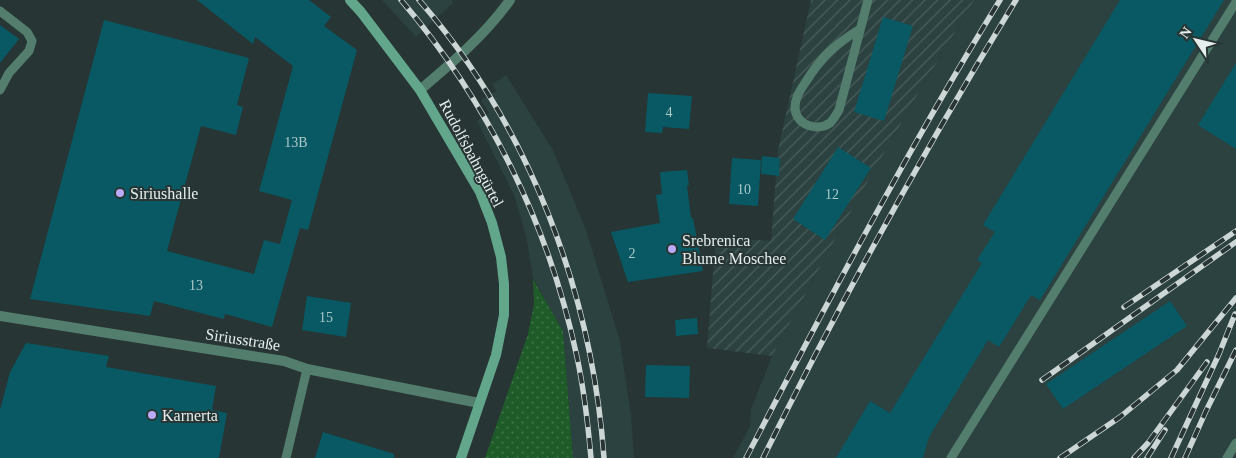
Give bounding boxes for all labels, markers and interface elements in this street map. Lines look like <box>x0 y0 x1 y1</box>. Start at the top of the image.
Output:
north arrow <box>1171 15 1221 65</box>
text: N <box>1177 24 1195 41</box>
street label: Rudolfsbahngürtel <box>435 97 507 211</box>
house number: 4 <box>666 105 673 120</box>
house number: 13B <box>284 135 308 150</box>
house number: 10 <box>737 182 751 197</box>
place label: Siriushalle <box>130 185 198 202</box>
marker: Siriushalle <box>114 187 126 199</box>
house number: 12 <box>825 187 839 202</box>
place label: Srebrenica Blume Moschee <box>682 232 786 267</box>
marker: Srebrenica Blume Moschee <box>666 243 678 255</box>
house number: 2 <box>629 246 636 261</box>
house number: 13 <box>189 278 203 293</box>
house number: 15 <box>319 310 333 325</box>
street label: Siriusstraße <box>204 325 282 354</box>
place label: Karnerta <box>162 407 218 424</box>
marker: Karnerta <box>146 409 158 421</box>

